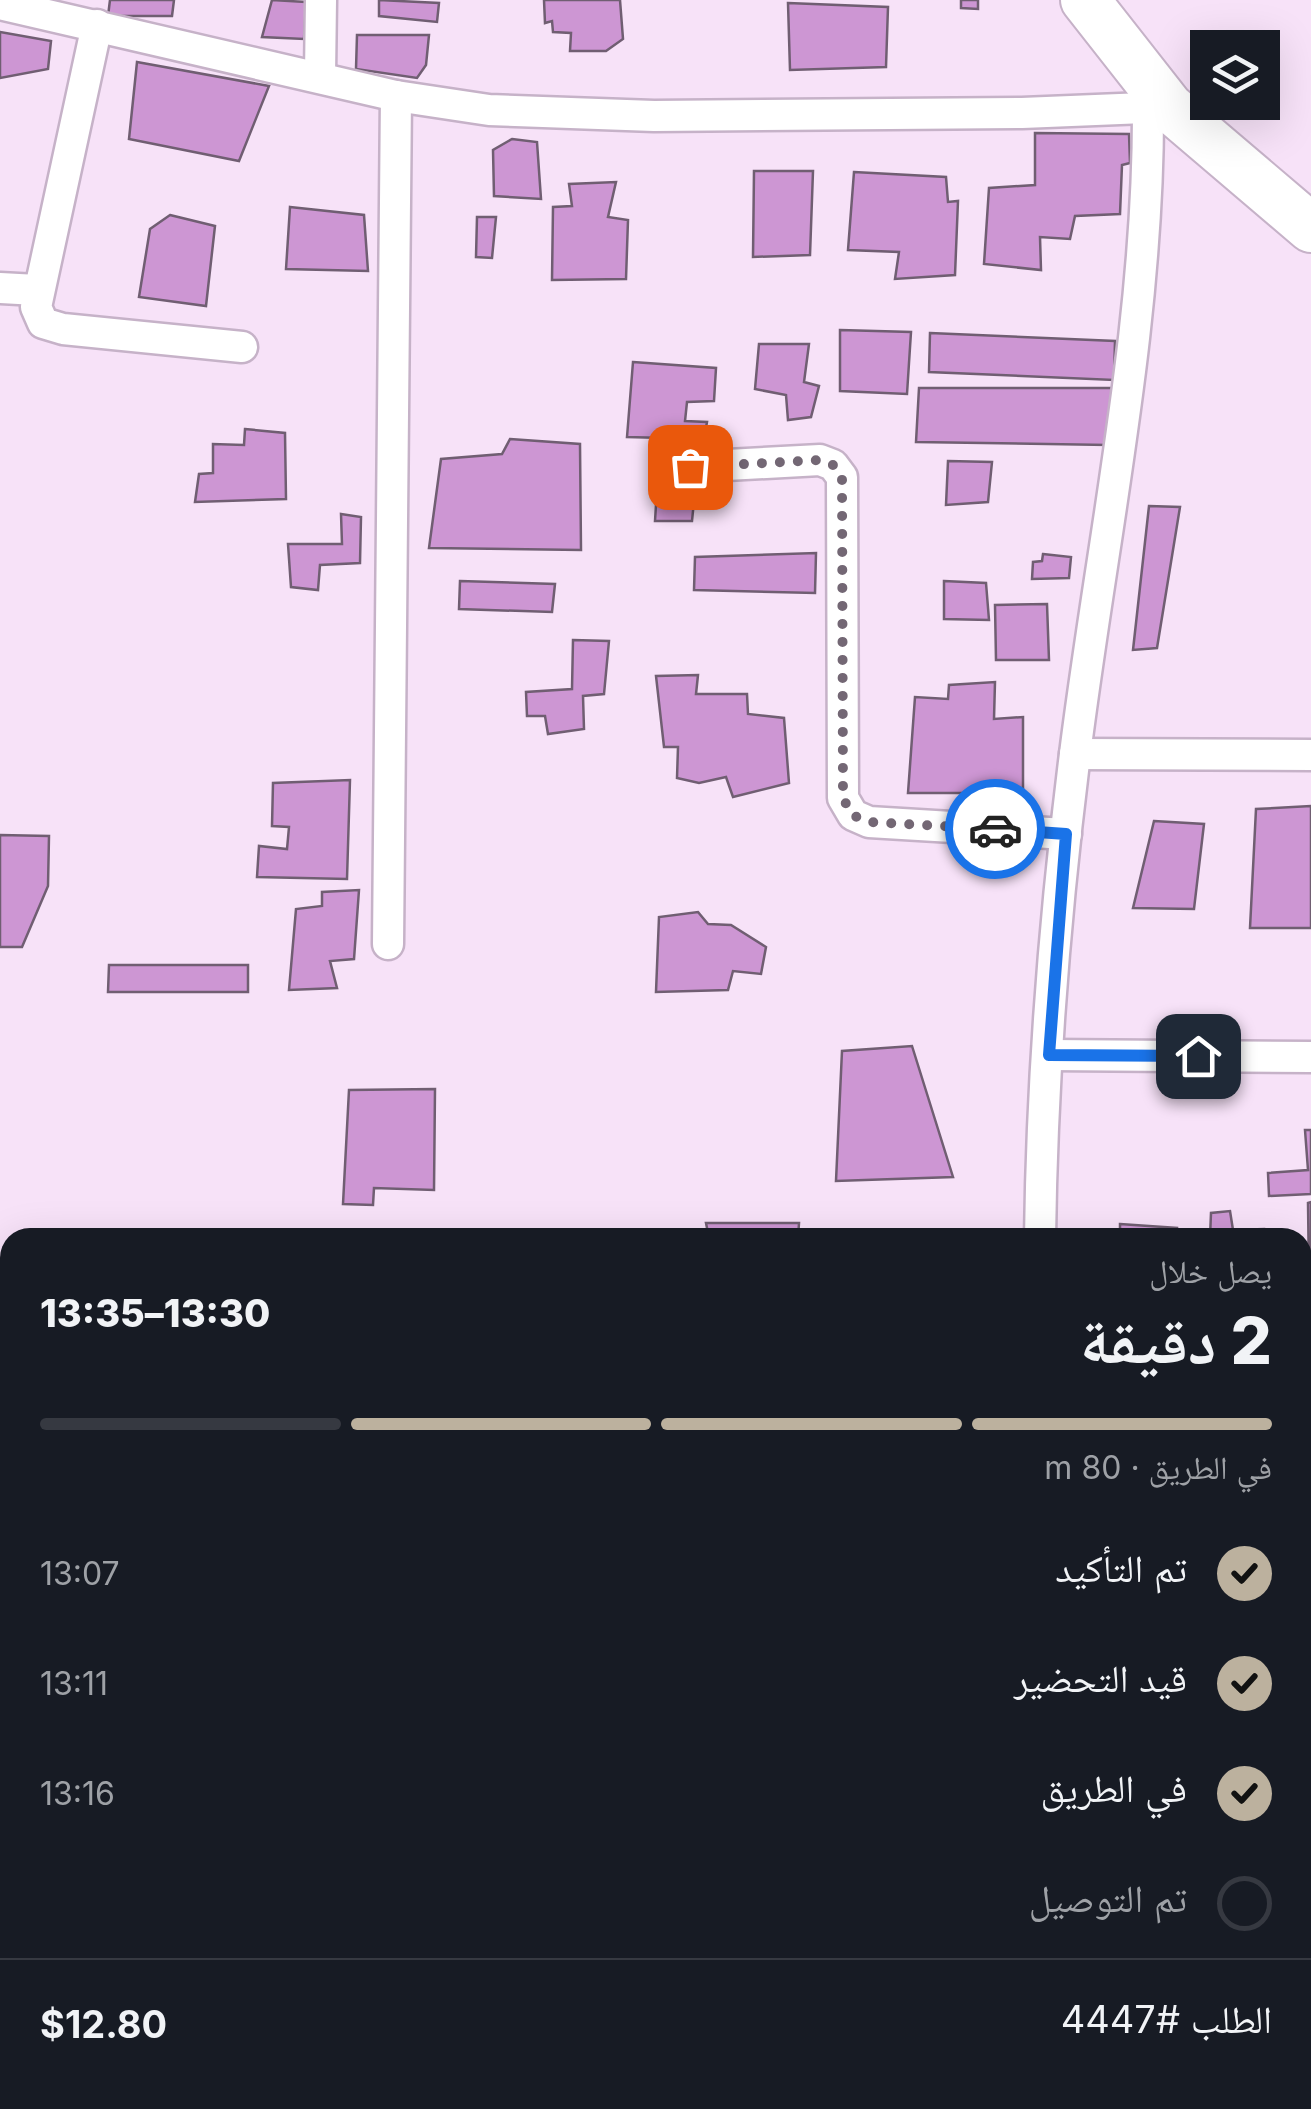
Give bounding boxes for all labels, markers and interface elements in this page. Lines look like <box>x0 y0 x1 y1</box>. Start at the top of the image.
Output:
map controls <box>1190 30 1280 120</box>
button: layers <box>1190 30 1280 120</box>
pin <box>648 425 733 510</box>
icon: bag <box>663 440 718 495</box>
courier <box>945 779 1045 879</box>
icon: car <box>968 802 1023 857</box>
pin <box>1156 1014 1241 1099</box>
icon: home <box>1171 1029 1226 1084</box>
text: يصل خلال <box>1149 1252 1272 1291</box>
text: 13:30–13:35 <box>40 1290 270 1336</box>
text: 2 دقيقة <box>1080 1301 1272 1380</box>
text: في الطريق · 80 m <box>1044 1448 1272 1487</box>
text: تم التأكيد <box>1055 1545 1187 1591</box>
icon: check <box>1217 1546 1272 1601</box>
text: 13:07 <box>40 1554 120 1593</box>
text: قيد التحضير <box>1014 1655 1187 1701</box>
icon: check <box>1217 1656 1272 1711</box>
text: 13:11 <box>40 1664 108 1703</box>
text: في الطريق <box>1040 1765 1187 1811</box>
icon: check <box>1217 1766 1272 1821</box>
text: 13:16 <box>40 1774 115 1813</box>
text: تم التوصيل <box>1029 1875 1187 1921</box>
text: الطلب #4447 <box>1061 1996 1272 2042</box>
text: $12.80 <box>40 2001 167 2047</box>

